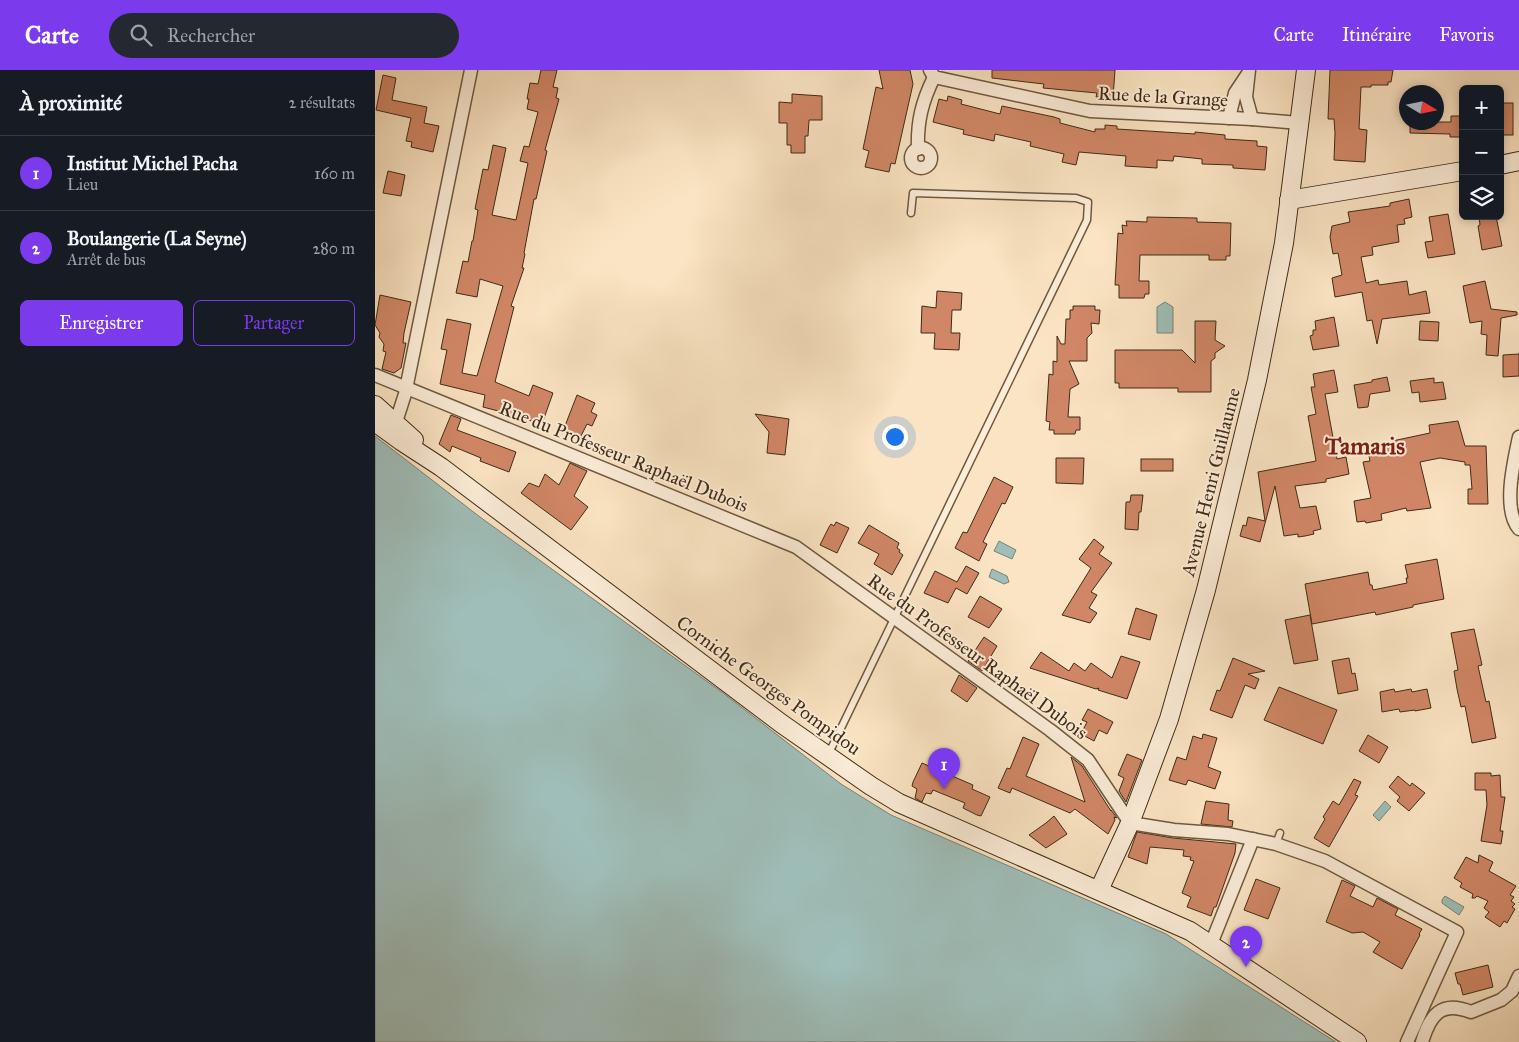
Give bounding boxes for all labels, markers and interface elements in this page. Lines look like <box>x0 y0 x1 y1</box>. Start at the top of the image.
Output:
search box <box>109 13 459 58</box>
text: Carte <box>25 20 79 50</box>
icon: search <box>127 21 155 49</box>
text: Rechercher <box>167 24 255 47</box>
text: Carte <box>1274 24 1314 46</box>
text: Itinéraire <box>1342 24 1411 46</box>
text: Favoris <box>1439 24 1494 46</box>
street label: Rue de la Grange <box>1097 82 1229 112</box>
north arrow <box>1399 85 1444 130</box>
map controls <box>1459 85 1504 220</box>
button: + <box>1459 85 1504 130</box>
text: À proximité <box>20 90 122 116</box>
text: 2 résultats <box>289 93 355 112</box>
button: − <box>1459 130 1504 175</box>
text: Institut Michel Pacha <box>67 152 237 175</box>
text: 1 <box>33 164 39 183</box>
text: 160 m <box>314 164 355 183</box>
text: Lieu <box>67 175 98 194</box>
button: layers <box>1459 175 1504 220</box>
text: Boulangerie (La Seyne) <box>67 227 247 250</box>
text: 2 <box>32 239 40 258</box>
text: 280 m <box>312 239 355 258</box>
text: Arrêt de bus <box>67 250 146 269</box>
button: Enregistrer <box>20 300 183 346</box>
button: Partager <box>193 300 355 346</box>
street label: Avenue Henri Guillaume <box>1176 385 1245 580</box>
street label: Rue du Professeur Raphaël Dubois <box>496 396 752 517</box>
your location <box>882 424 908 450</box>
district label: Tamaris <box>1324 431 1405 461</box>
street label: Rue du Professeur Raphaël Dubois <box>863 569 1092 744</box>
street label: Corniche Georges Pompidou <box>671 611 865 761</box>
pin: 1 <box>928 748 960 789</box>
pin: 2 <box>1230 926 1262 967</box>

